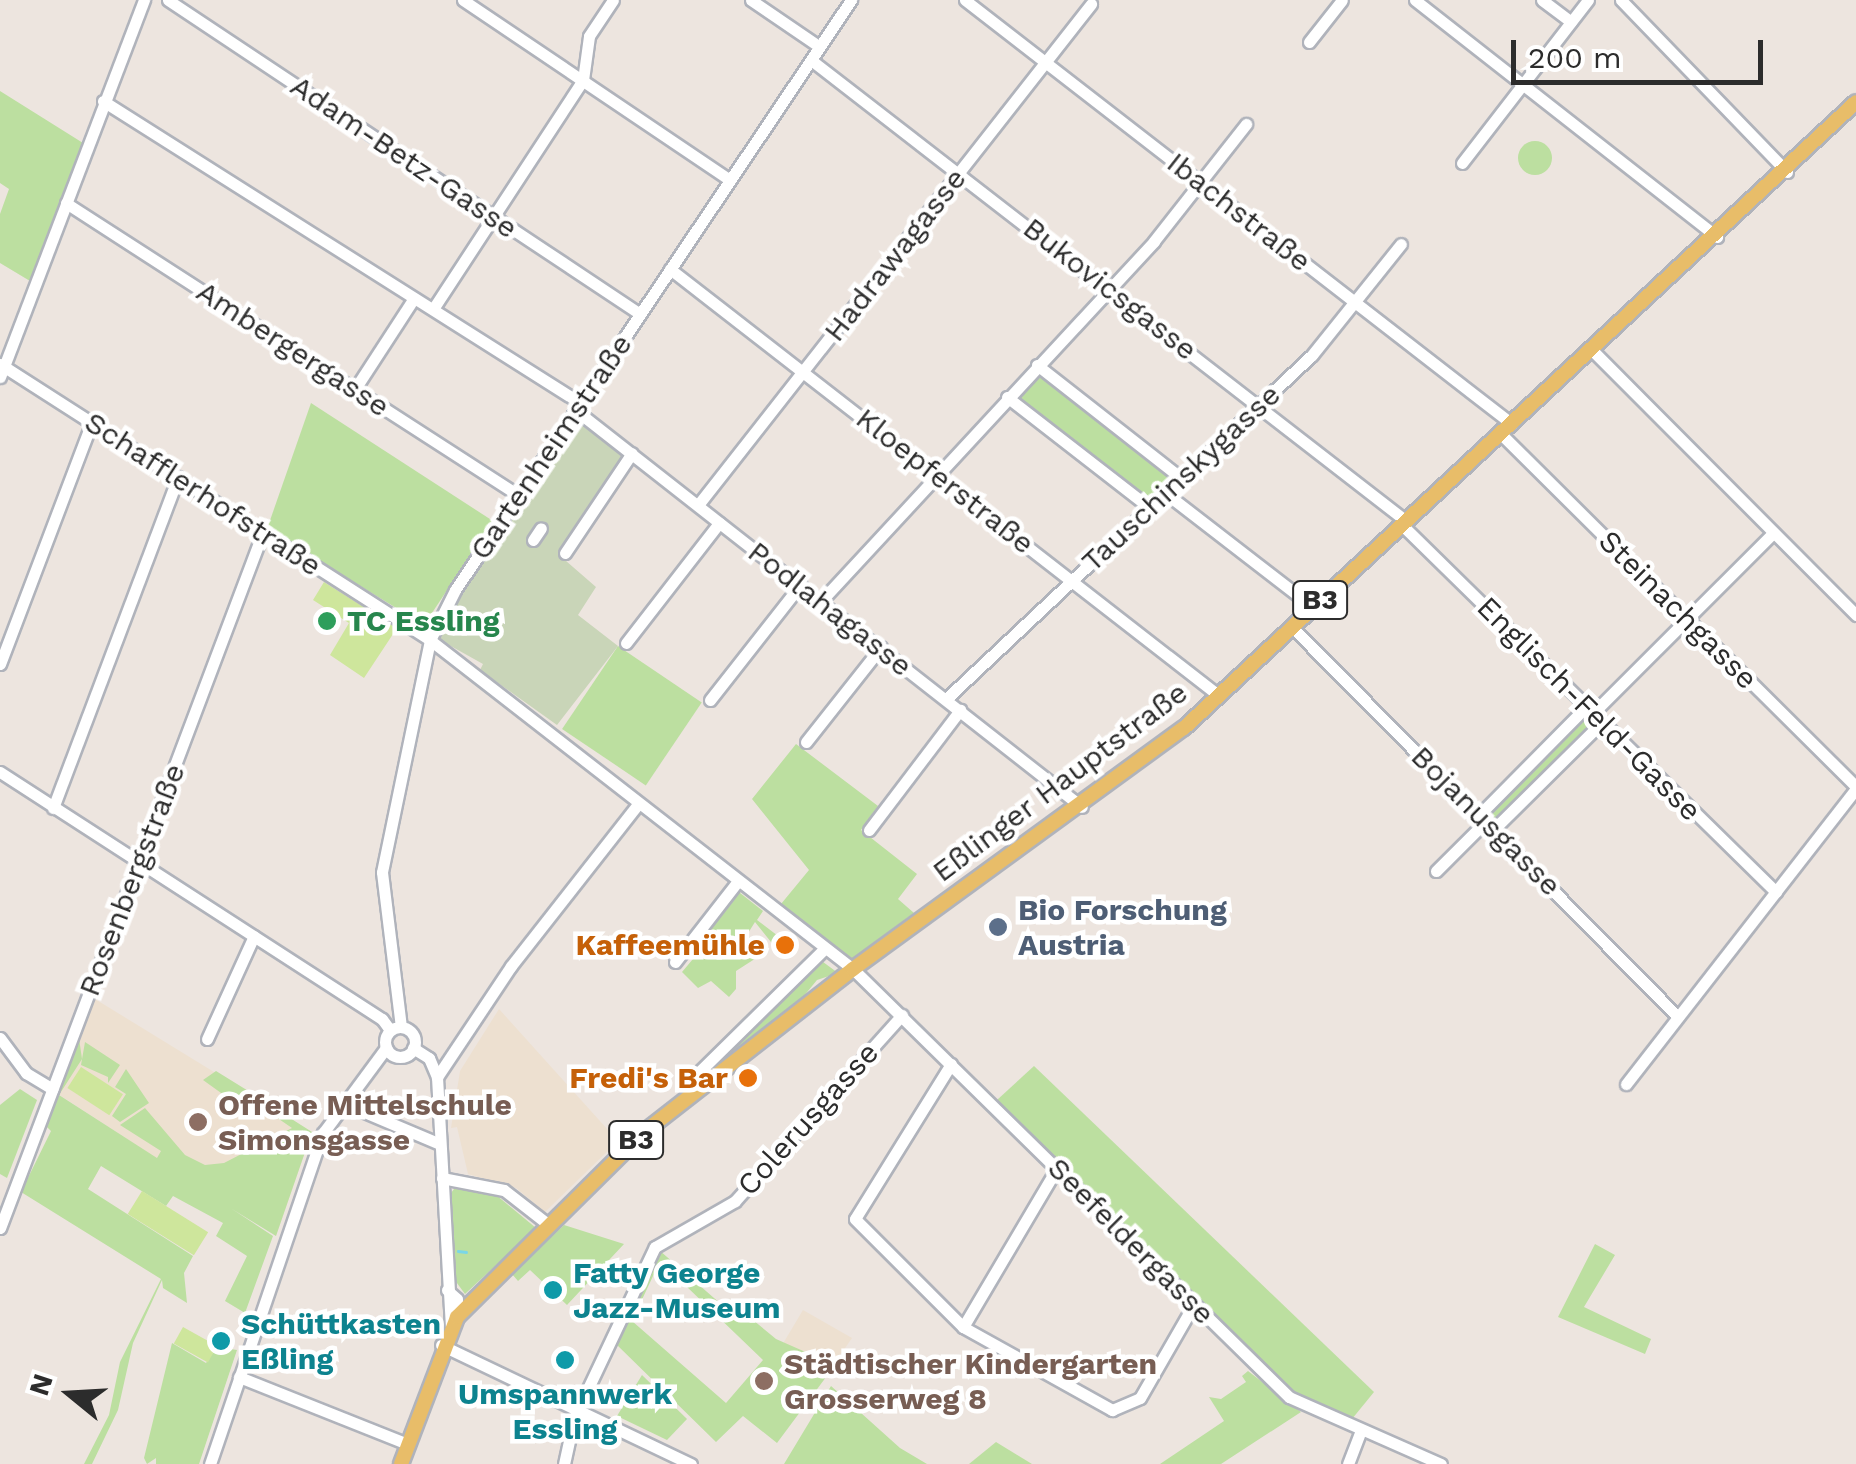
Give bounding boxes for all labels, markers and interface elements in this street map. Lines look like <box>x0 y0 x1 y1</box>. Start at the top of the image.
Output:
scale bar <box>1516 20 1768 82</box>
text: 200 m <box>1528 40 1622 75</box>
street label: Adam-Betz-Gasse <box>284 68 524 246</box>
street label: Ibachstraße <box>1160 145 1318 279</box>
street label: Hadrawagasse <box>816 161 974 349</box>
street label: Bukovicsgasse <box>1016 210 1204 368</box>
street label: Ambergergasse <box>190 273 396 425</box>
street label: Gartenheimstraße <box>462 328 640 566</box>
street label: Tauschinskygasse <box>1074 377 1288 579</box>
street label: Kloepferstraße <box>849 400 1041 562</box>
street label: Schafflerhofstraße <box>78 404 328 584</box>
street label: Steinachgasse <box>1591 523 1765 697</box>
street label: Podlahagasse <box>741 534 919 684</box>
road number: B3 <box>1290 577 1350 623</box>
street label: Englisch-Feld-Gasse <box>1469 589 1709 829</box>
place label: TC Essling <box>347 603 500 639</box>
marker: TC Essling <box>316 610 338 632</box>
street label: Eßlinger Hauptstraße <box>925 674 1195 890</box>
street label: Bojanusgasse <box>1404 739 1568 903</box>
street label: Rosenbergstraße <box>71 759 193 1001</box>
place label: Bio Forschung Austria <box>1018 892 1227 962</box>
marker: Bio Forschung Austria <box>987 916 1009 938</box>
place label: Kaffeemühle <box>575 927 765 963</box>
marker: Kaffeemühle <box>774 934 796 956</box>
street label: Colerusgasse <box>730 1035 886 1203</box>
place label: Fredi's Bar <box>569 1060 728 1096</box>
marker: Fredi's Bar <box>737 1067 759 1089</box>
place label: Offene Mittelschule Simonsgasse <box>218 1087 512 1158</box>
marker: Offene Mittelschule Simonsgasse <box>187 1111 209 1133</box>
road number: B3 <box>606 1117 666 1163</box>
street label: Seefeldergasse <box>1040 1150 1222 1332</box>
place label: Fatty George Jazz-Museum <box>573 1255 780 1326</box>
marker: Fatty George Jazz-Museum <box>542 1279 564 1301</box>
place label: Schüttkasten Eßling <box>241 1306 441 1376</box>
marker: Schüttkasten Eßling <box>210 1330 232 1352</box>
north arrow <box>20 1344 120 1444</box>
place label: Städtischer Kindergarten Grosserweg 8 <box>784 1346 1158 1416</box>
marker: Umspannwerk Essling <box>554 1349 576 1371</box>
text: N <box>22 1370 60 1400</box>
marker: Städtischer Kindergarten Grosserweg 8 <box>753 1370 775 1392</box>
place label: Umspannwerk Essling <box>458 1376 672 1446</box>

